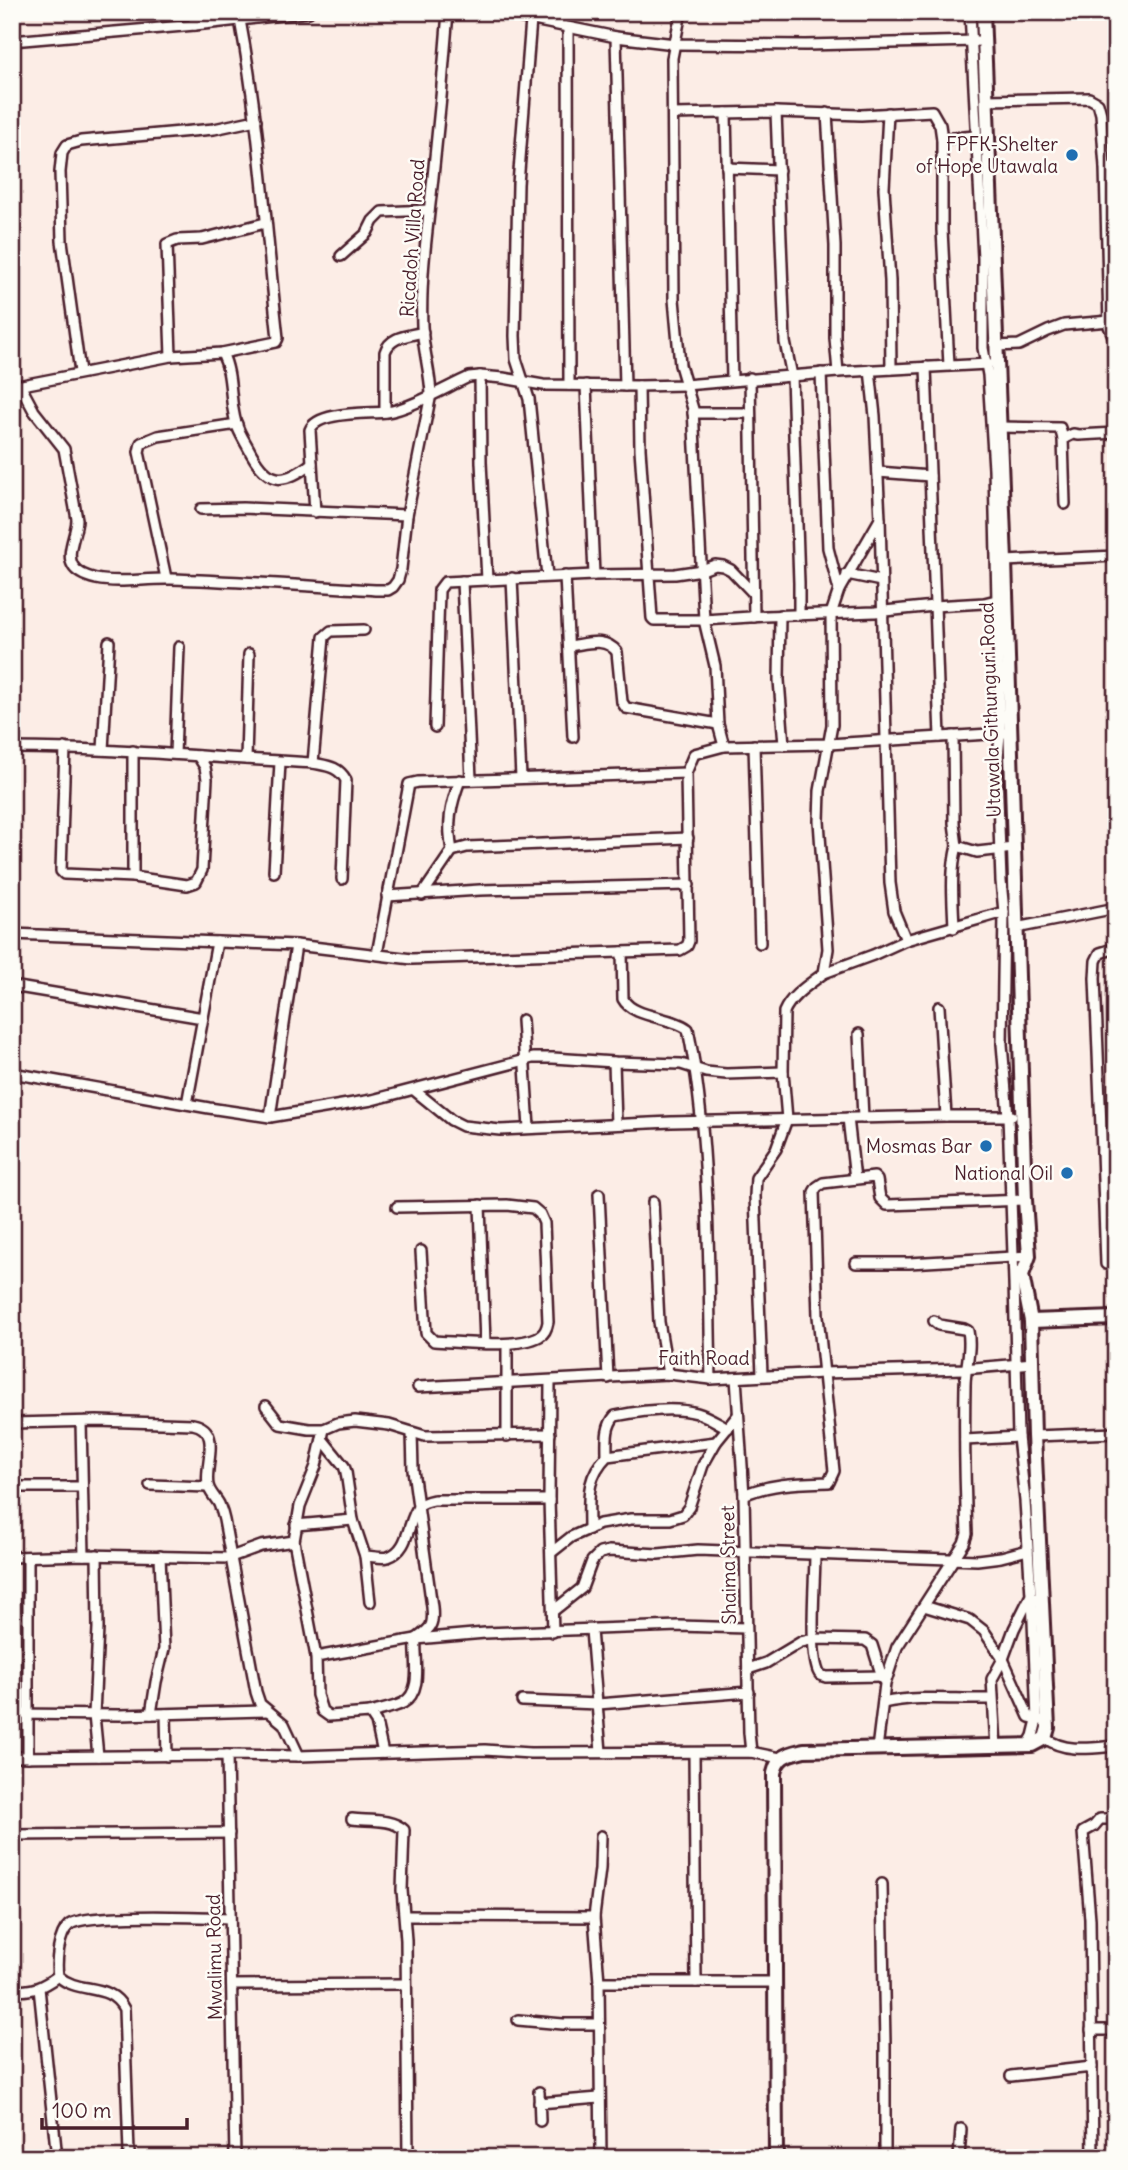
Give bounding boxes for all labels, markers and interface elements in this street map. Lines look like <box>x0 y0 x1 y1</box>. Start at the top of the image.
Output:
place label: FPFK-Shelter of Hope Utawala <box>916 132 1058 178</box>
marker: FPFK-Shelter of Hope Utawala <box>1064 147 1080 163</box>
street label: Ricadoh Villa Road <box>394 158 430 318</box>
street label: Utawala Githunguri Road <box>974 602 1006 818</box>
place label: Mosmas Bar <box>866 1134 972 1158</box>
marker: Mosmas Bar <box>978 1138 994 1154</box>
place label: National Oil <box>954 1161 1053 1185</box>
marker: National Oil <box>1059 1165 1075 1181</box>
street label: Faith Road <box>658 1346 750 1370</box>
street label: Shaima Street <box>715 1505 741 1625</box>
street label: Mwalimu Road <box>201 1894 227 2020</box>
scale bar <box>42 2086 187 2130</box>
text: 100 m <box>52 2097 111 2124</box>

